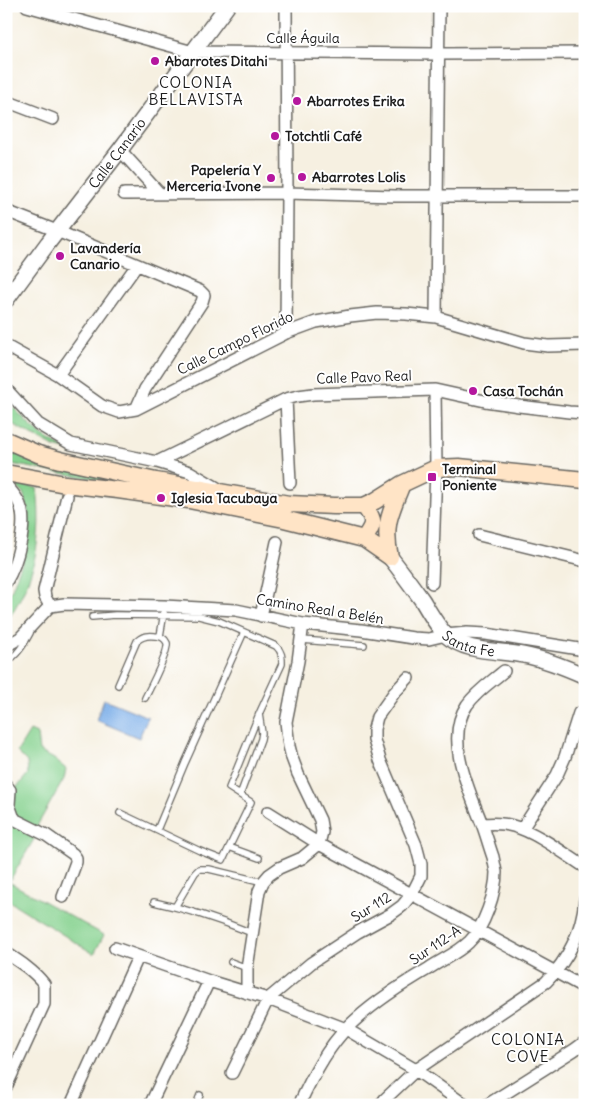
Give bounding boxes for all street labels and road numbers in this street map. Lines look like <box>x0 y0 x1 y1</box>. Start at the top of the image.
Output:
street label: Calle Águila <box>266 29 340 47</box>
street label: Calle Canario <box>84 114 150 192</box>
street label: Calle Campo Florido <box>174 307 296 379</box>
street label: Calle Pavo Real <box>316 366 412 388</box>
street label: Camino Real a Belén <box>255 590 385 628</box>
street label: Santa Fe <box>438 627 496 660</box>
street label: Sur 112 <box>348 888 395 926</box>
street label: Sur 112-A <box>406 921 464 969</box>

